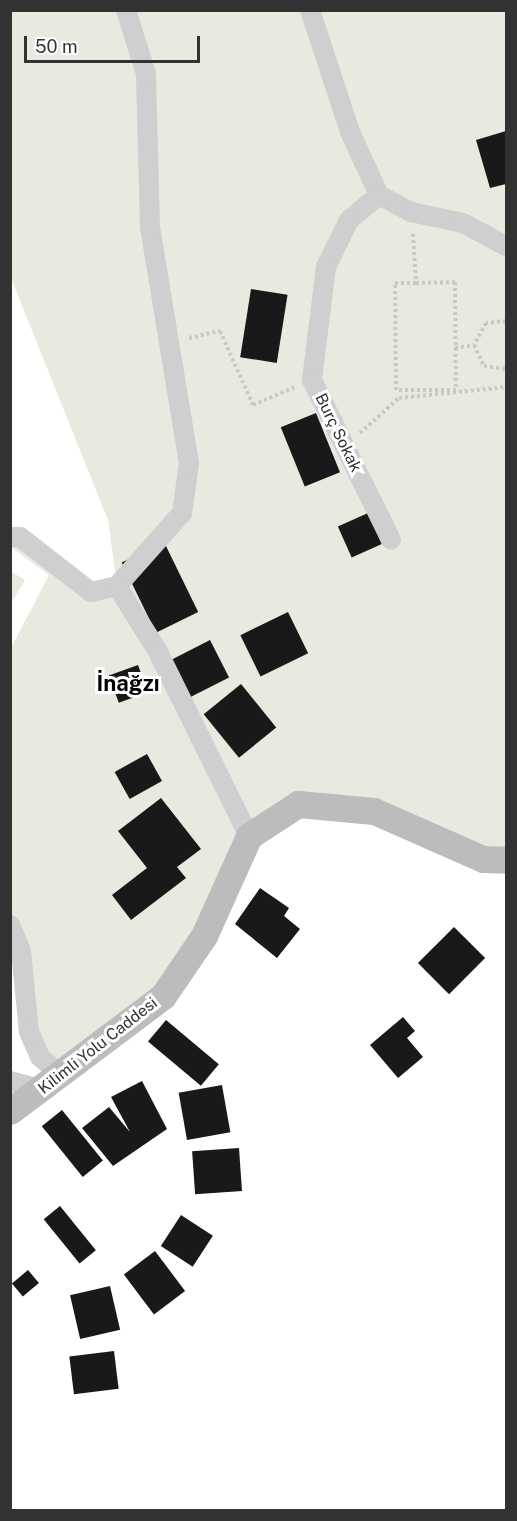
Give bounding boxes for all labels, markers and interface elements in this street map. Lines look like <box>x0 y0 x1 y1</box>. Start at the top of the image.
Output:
scale bar <box>27 24 202 62</box>
text: 50 m <box>35 36 78 57</box>
street label: Burç Sokak <box>311 391 365 475</box>
district label: İnağzı <box>97 671 159 697</box>
street label: Kilimli Yolu Caddesi <box>35 994 161 1098</box>

